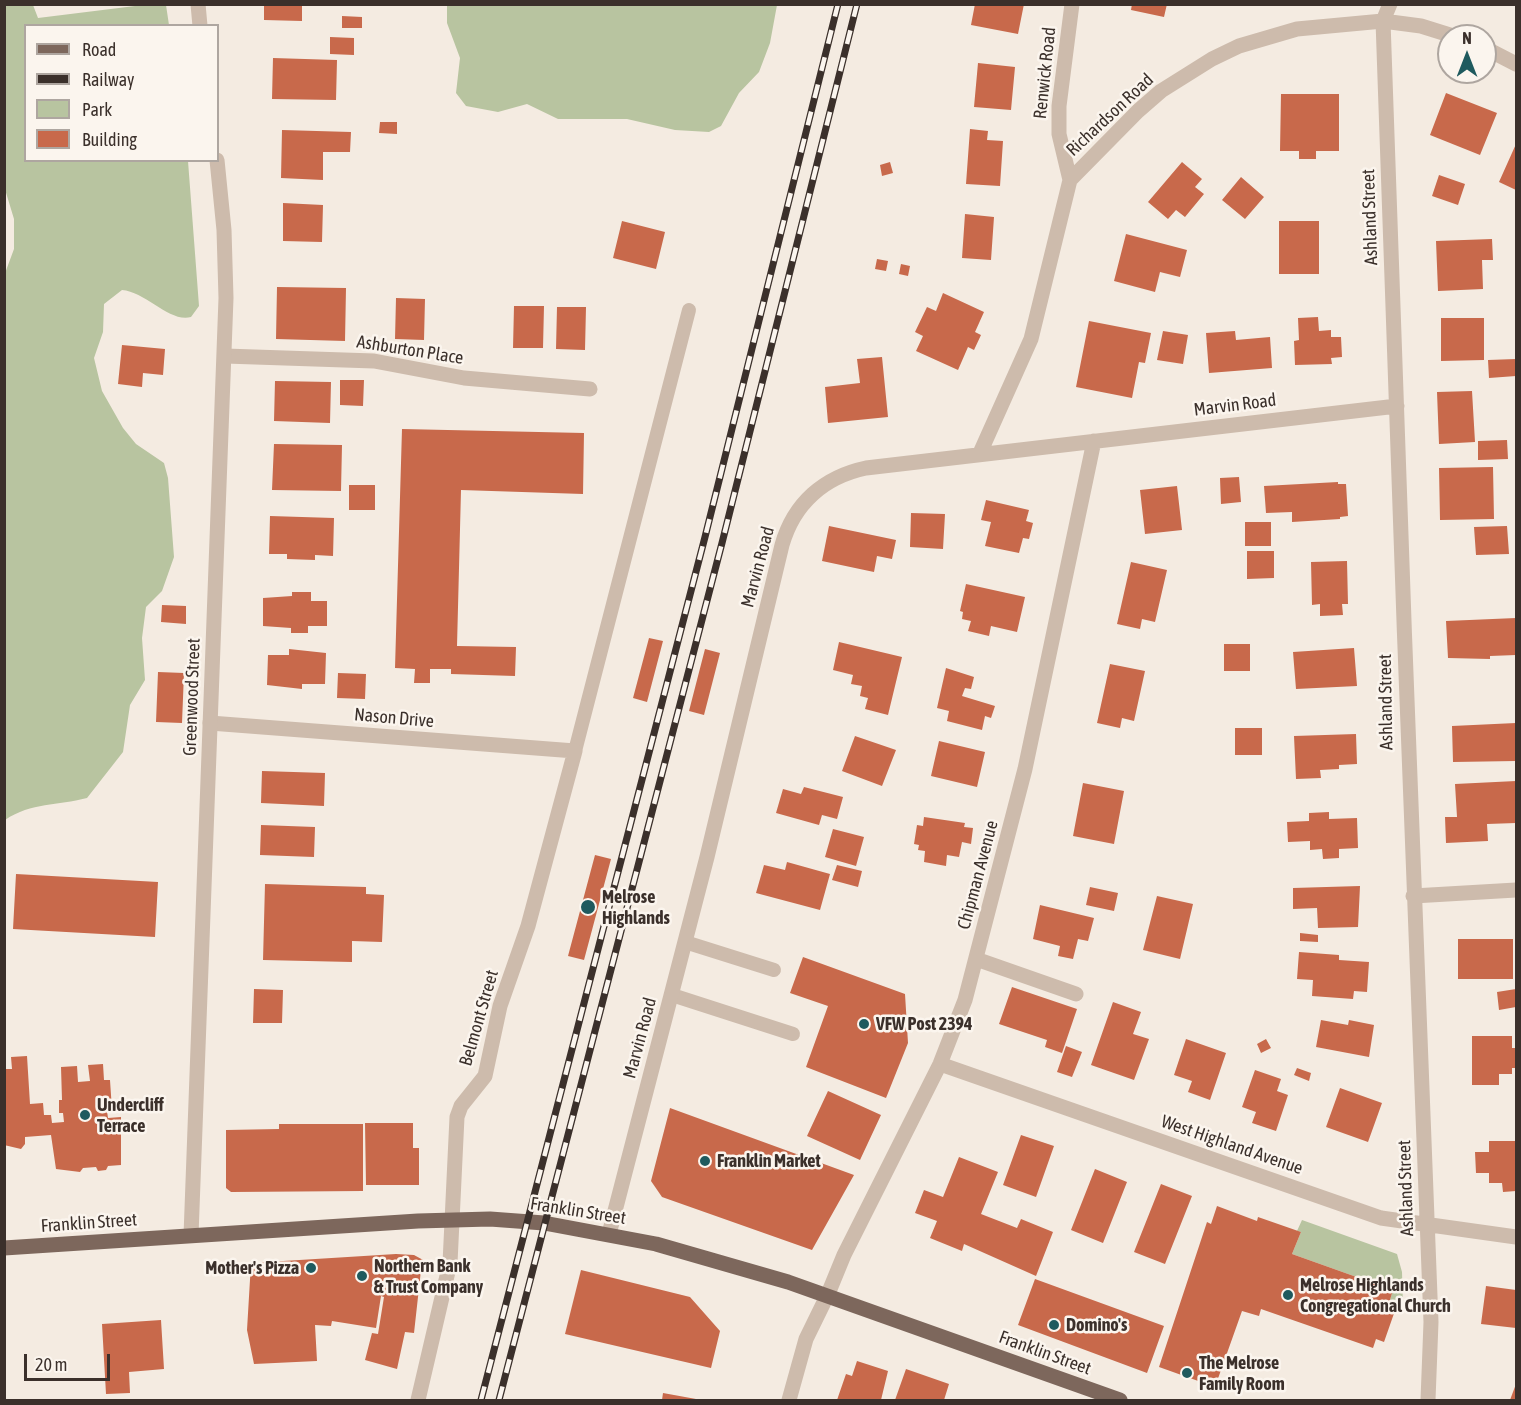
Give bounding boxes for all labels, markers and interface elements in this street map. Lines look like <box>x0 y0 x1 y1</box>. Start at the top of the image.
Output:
legend <box>24 24 219 162</box>
north arrow <box>1437 24 1497 84</box>
street label: Renwick Road <box>1029 26 1061 120</box>
text: N <box>1462 29 1472 47</box>
text: Road <box>82 39 116 60</box>
text: Railway <box>82 69 134 90</box>
street label: Richardson Road <box>1062 69 1158 161</box>
text: Park <box>82 99 112 120</box>
text: Building <box>82 129 137 150</box>
street label: Ashland Street <box>1358 169 1382 265</box>
street label: Ashburton Place <box>355 331 465 369</box>
street label: Marvin Road <box>1193 389 1277 421</box>
street label: Marvin Road <box>737 524 779 610</box>
street label: Greenwood Street <box>179 638 205 756</box>
street label: Ashland Street <box>1374 654 1398 750</box>
street label: Nason Drive <box>353 704 435 732</box>
street label: Chipman Avenue <box>953 818 1003 932</box>
place label: Melrose Highlands <box>602 886 670 928</box>
marker: Melrose Highlands <box>579 898 597 916</box>
street label: Belmont Street <box>455 968 503 1068</box>
street label: Marvin Road <box>619 995 661 1081</box>
place label: VFW Post 2394 <box>876 1013 973 1035</box>
marker: VFW Post 2394 <box>857 1017 871 1031</box>
place label: Undercliff Terrace <box>97 1094 164 1136</box>
marker: Undercliff Terrace <box>78 1108 92 1122</box>
street label: West Highland Avenue <box>1158 1111 1306 1179</box>
street label: Ashland Street <box>1394 1140 1418 1236</box>
place label: Franklin Market <box>717 1150 821 1172</box>
marker: Franklin Market <box>698 1154 712 1168</box>
street label: Franklin Street <box>529 1193 627 1229</box>
street label: Franklin Street <box>40 1209 138 1237</box>
place label: Northern Bank & Trust Company <box>374 1255 483 1298</box>
place label: Mother's Pizza <box>205 1257 299 1279</box>
marker: Mother's Pizza <box>304 1261 318 1275</box>
marker: Northern Bank & Trust Company <box>355 1269 369 1283</box>
place label: Melrose Highlands Congregational Church <box>1300 1274 1451 1316</box>
marker: Melrose Highlands Congregational Church <box>1281 1288 1295 1302</box>
place label: Domino's <box>1066 1314 1127 1336</box>
marker: Domino's <box>1047 1318 1061 1332</box>
street label: Franklin Street <box>996 1326 1094 1380</box>
scale bar <box>27 1342 112 1380</box>
place label: The Melrose Family Room <box>1199 1352 1285 1394</box>
text: 20 m <box>35 1354 67 1375</box>
marker: The Melrose Family Room <box>1180 1366 1194 1380</box>

